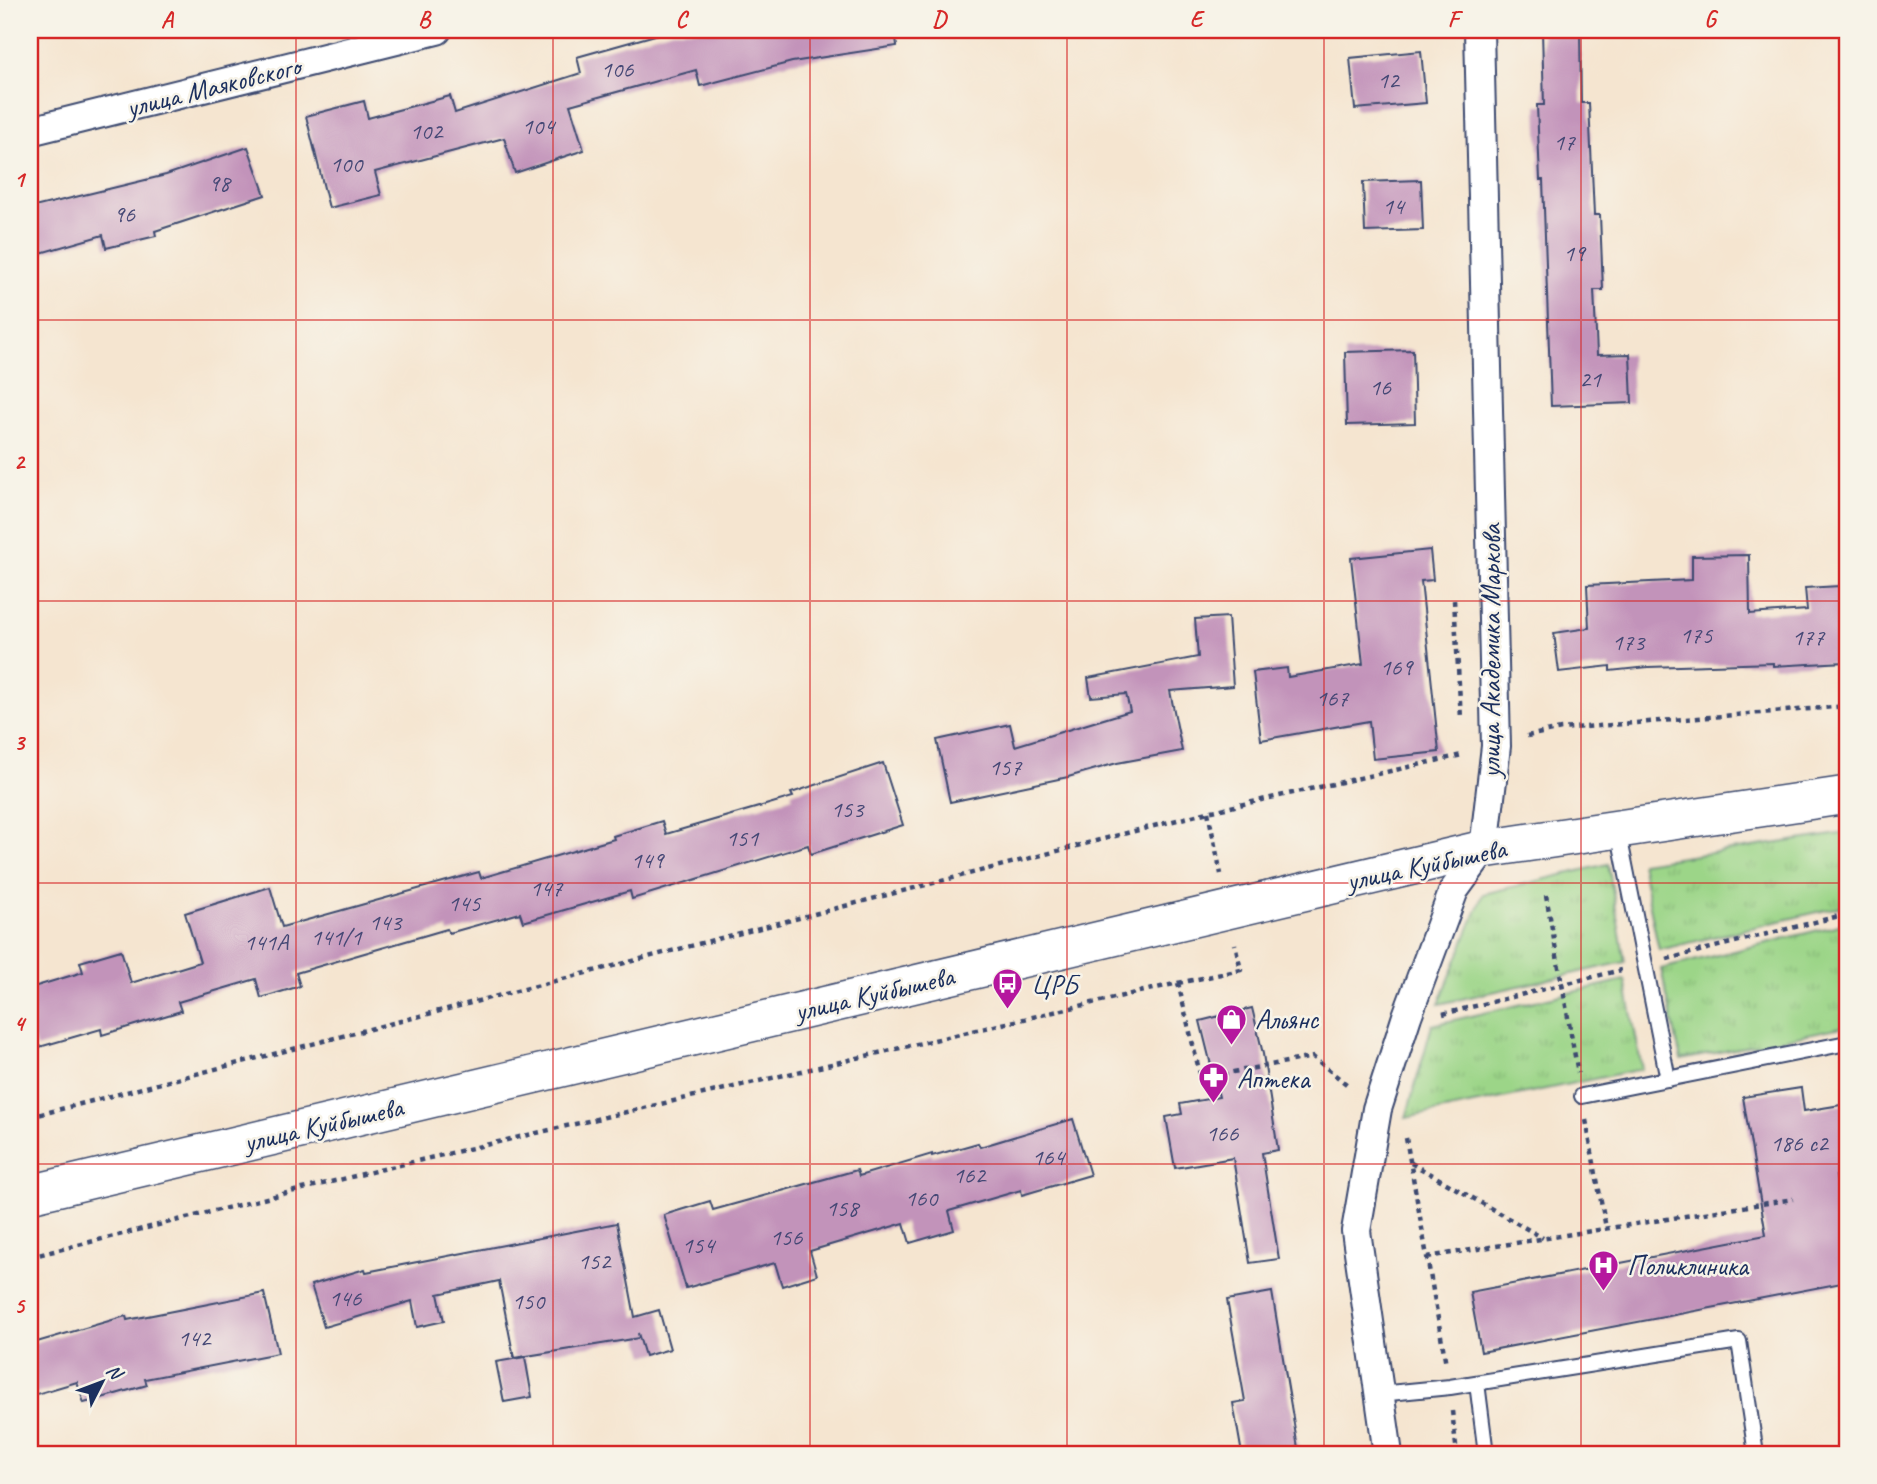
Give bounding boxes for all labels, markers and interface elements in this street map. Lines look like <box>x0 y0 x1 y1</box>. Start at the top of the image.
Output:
text: A <box>161 5 175 34</box>
text: B <box>418 5 432 34</box>
text: C <box>676 5 690 34</box>
text: D <box>932 5 948 34</box>
text: E <box>1190 5 1206 34</box>
text: F <box>1448 5 1464 34</box>
text: G <box>1704 5 1719 34</box>
street label: улица Маяковского <box>121 47 307 125</box>
house number: 106 <box>601 54 634 84</box>
house number: 12 <box>1377 65 1401 95</box>
house number: 104 <box>522 111 556 141</box>
house number: 102 <box>410 116 444 146</box>
house number: 17 <box>1553 127 1576 157</box>
house number: 100 <box>330 149 364 179</box>
text: 1 <box>14 165 27 194</box>
house number: 98 <box>208 168 232 198</box>
house number: 14 <box>1382 191 1406 221</box>
house number: 96 <box>113 199 136 229</box>
house number: 19 <box>1563 238 1587 268</box>
house number: 21 <box>1579 364 1602 394</box>
house number: 16 <box>1369 372 1392 402</box>
text: 2 <box>14 447 27 476</box>
street label: улица Академика Маркова <box>1473 522 1508 780</box>
house number: 175 <box>1680 620 1713 650</box>
house number: 177 <box>1792 622 1825 652</box>
house number: 173 <box>1612 627 1646 657</box>
house number: 169 <box>1380 652 1414 682</box>
house number: 167 <box>1316 683 1349 713</box>
text: 3 <box>14 728 27 757</box>
house number: 157 <box>989 752 1022 782</box>
house number: 153 <box>831 794 865 824</box>
house number: 151 <box>726 823 759 853</box>
street label: улица Куйбышева <box>1341 830 1511 899</box>
house number: 149 <box>631 845 665 875</box>
house number: 147 <box>530 873 563 903</box>
house number: 145 <box>448 888 481 918</box>
house number: 143 <box>369 907 403 937</box>
house number: 141/1 <box>310 922 363 952</box>
house number: 141А <box>244 927 289 957</box>
street label: улица Куйбышева <box>789 958 959 1029</box>
bus stop icon: ЦРБ <box>991 967 1025 1011</box>
place label: ЦРБ <box>1031 967 1080 1002</box>
shop icon: Альянс <box>1215 1002 1249 1046</box>
place label: Альянс <box>1255 1002 1320 1037</box>
text: 4 <box>14 1009 27 1038</box>
pharmacy icon: Аптека <box>1197 1061 1231 1105</box>
place label: Аптека <box>1237 1061 1311 1096</box>
street label: улица Куйбышева <box>238 1089 408 1160</box>
house number: 166 <box>1206 1118 1239 1148</box>
house number: 186 с2 <box>1770 1128 1830 1158</box>
house number: 164 <box>1032 1142 1066 1172</box>
house number: 162 <box>953 1160 987 1190</box>
house number: 160 <box>905 1183 939 1213</box>
house number: 158 <box>826 1193 860 1223</box>
house number: 156 <box>770 1222 803 1252</box>
house number: 154 <box>682 1230 716 1260</box>
house number: 152 <box>578 1246 612 1276</box>
hospital icon: Поликлиника <box>1587 1248 1621 1292</box>
place label: Поликлиника <box>1627 1248 1750 1283</box>
house number: 146 <box>329 1283 362 1313</box>
house number: 150 <box>512 1286 546 1316</box>
text: 5 <box>14 1291 26 1320</box>
house number: 142 <box>178 1323 212 1353</box>
north arrow <box>66 1348 136 1418</box>
text: N <box>101 1359 129 1386</box>

